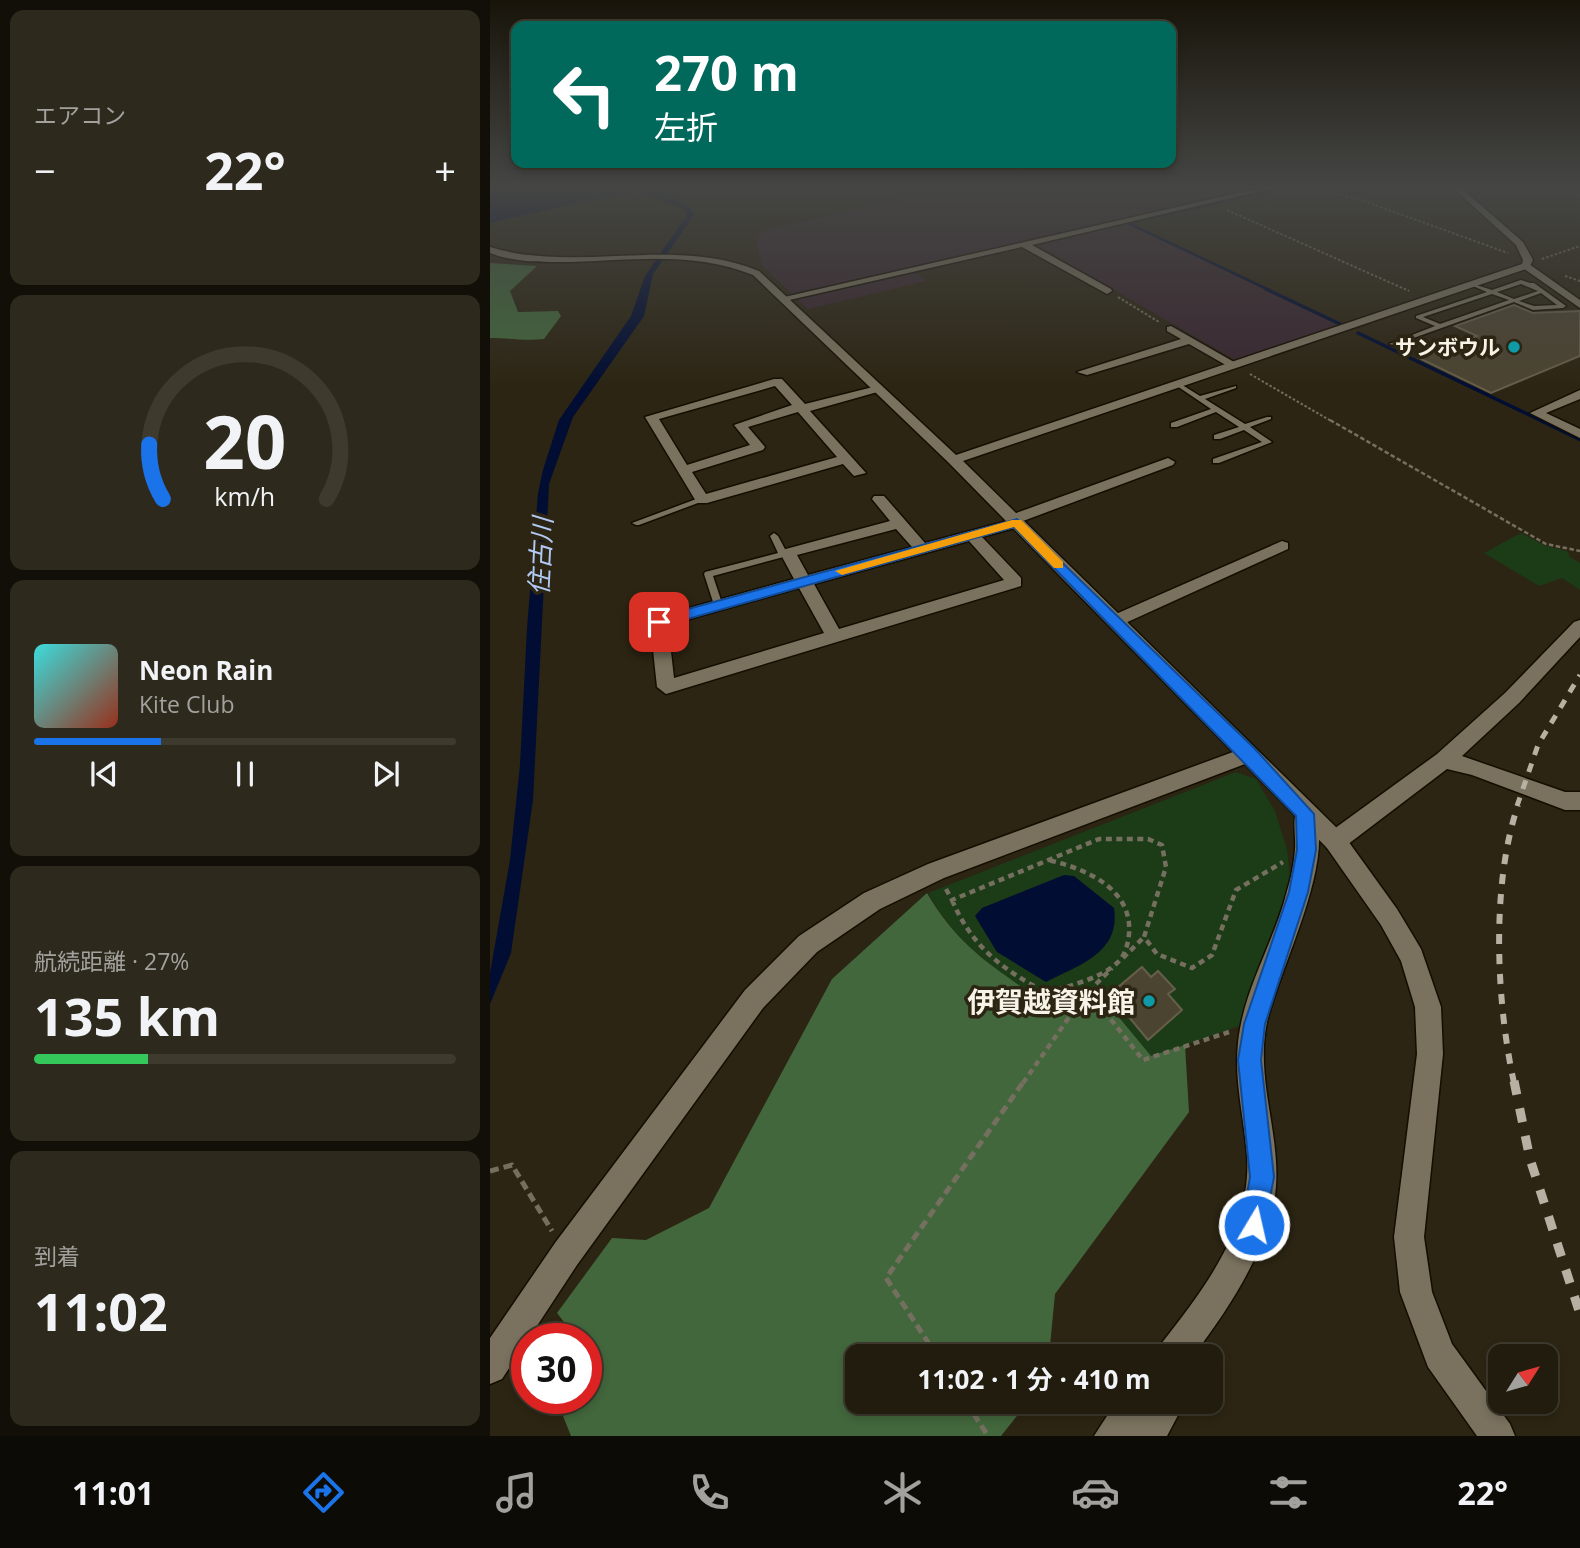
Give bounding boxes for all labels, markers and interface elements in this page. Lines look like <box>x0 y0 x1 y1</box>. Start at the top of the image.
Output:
text: 270 m <box>654 39 799 105</box>
icon: left <box>539 49 630 140</box>
text: エアコン <box>34 99 126 131</box>
text: 左折 <box>654 105 718 148</box>
text: 22° <box>204 134 286 205</box>
text: − <box>34 144 56 196</box>
text: + <box>434 144 456 196</box>
place label: サンボウル <box>1395 333 1500 361</box>
marker: サンボウル <box>1506 339 1522 355</box>
text: 20 <box>203 391 287 490</box>
text: km/h <box>215 479 275 513</box>
water label: 住古川 <box>520 513 560 596</box>
pin <box>629 592 689 652</box>
icon: arrive <box>640 603 678 641</box>
text: Neon Rain <box>139 652 273 688</box>
text: Kite Club <box>139 688 234 720</box>
icon: previous <box>85 755 123 793</box>
icon: pause <box>226 755 264 793</box>
icon: next <box>367 755 405 793</box>
text: 航続距離 · 27% <box>34 945 189 977</box>
text: 135 km <box>34 980 220 1051</box>
place label: 伊賀越資料館 <box>967 982 1135 1020</box>
marker: 伊賀越資料館 <box>1141 993 1157 1009</box>
position arrow <box>1217 1188 1291 1262</box>
text: 到着 <box>34 1240 80 1272</box>
text: 11:02 <box>34 1275 168 1346</box>
speed limit sign: 30 <box>511 1323 602 1414</box>
north arrow <box>1488 1344 1558 1414</box>
map controls <box>1488 1344 1558 1414</box>
text: 11:02 · 1 分 · 410 m <box>917 1361 1151 1397</box>
icon: directions <box>299 1468 348 1517</box>
icon: music <box>492 1468 541 1517</box>
icon: phone <box>685 1468 734 1517</box>
icon: climate <box>878 1468 927 1517</box>
icon: car <box>1071 1468 1120 1517</box>
icon: filters <box>1264 1468 1313 1517</box>
text: 11:01 <box>72 1471 154 1514</box>
text: 22° <box>1458 1471 1508 1514</box>

